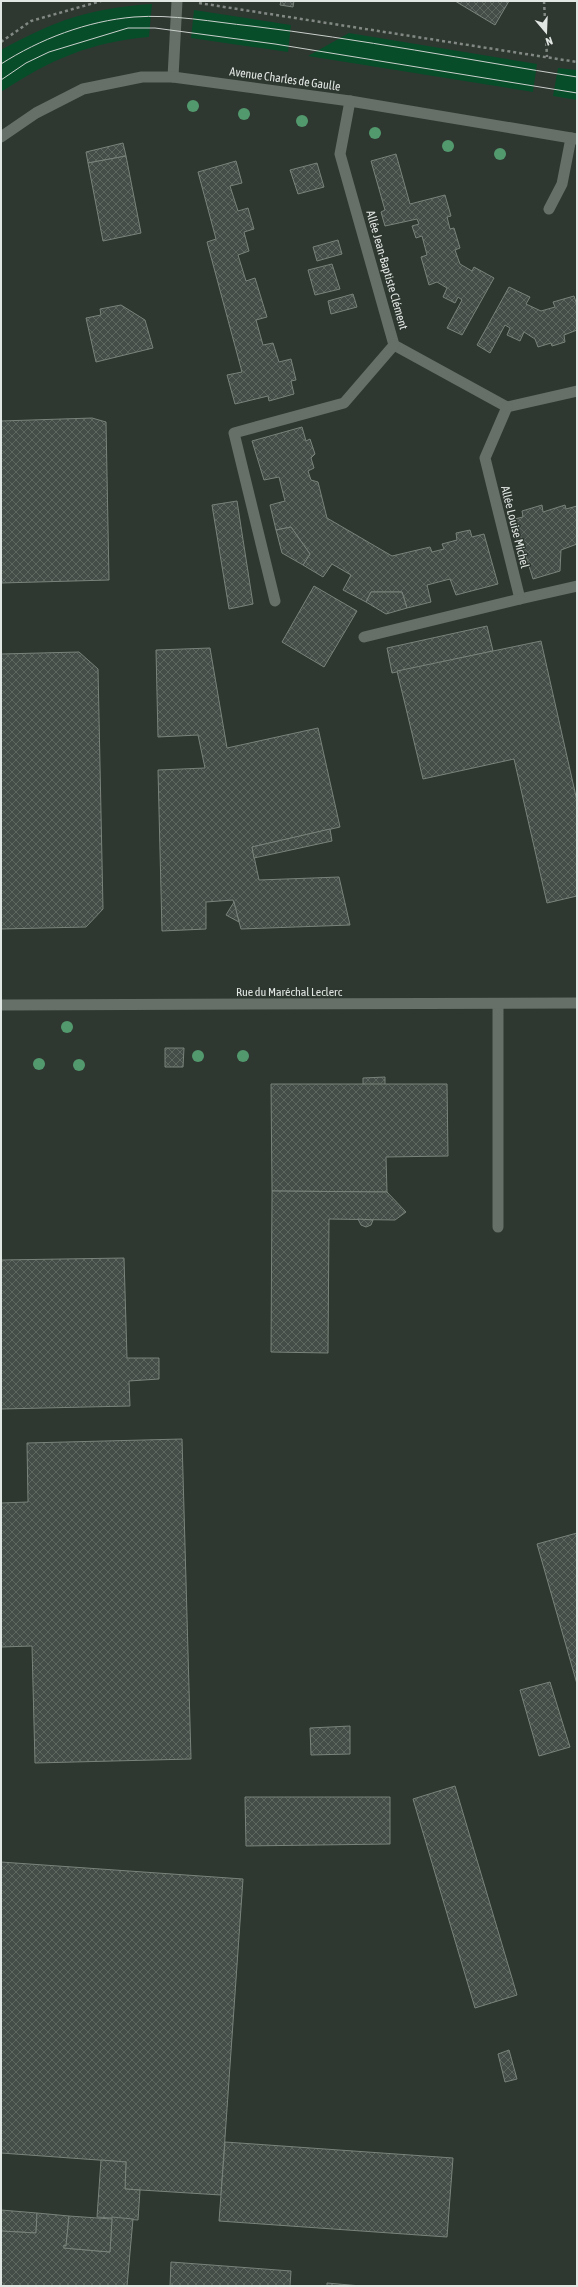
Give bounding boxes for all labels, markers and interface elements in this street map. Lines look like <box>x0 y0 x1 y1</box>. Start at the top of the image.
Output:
north arrow <box>526 12 566 52</box>
text: N <box>544 35 554 48</box>
street label: Avenue Charles de Gaulle <box>229 64 341 94</box>
street label: Allée Jean-Baptiste Clément <box>363 209 411 332</box>
street label: Allée Louise Michel <box>498 484 532 570</box>
street label: Rue du Maréchal Leclerc <box>236 985 343 999</box>

